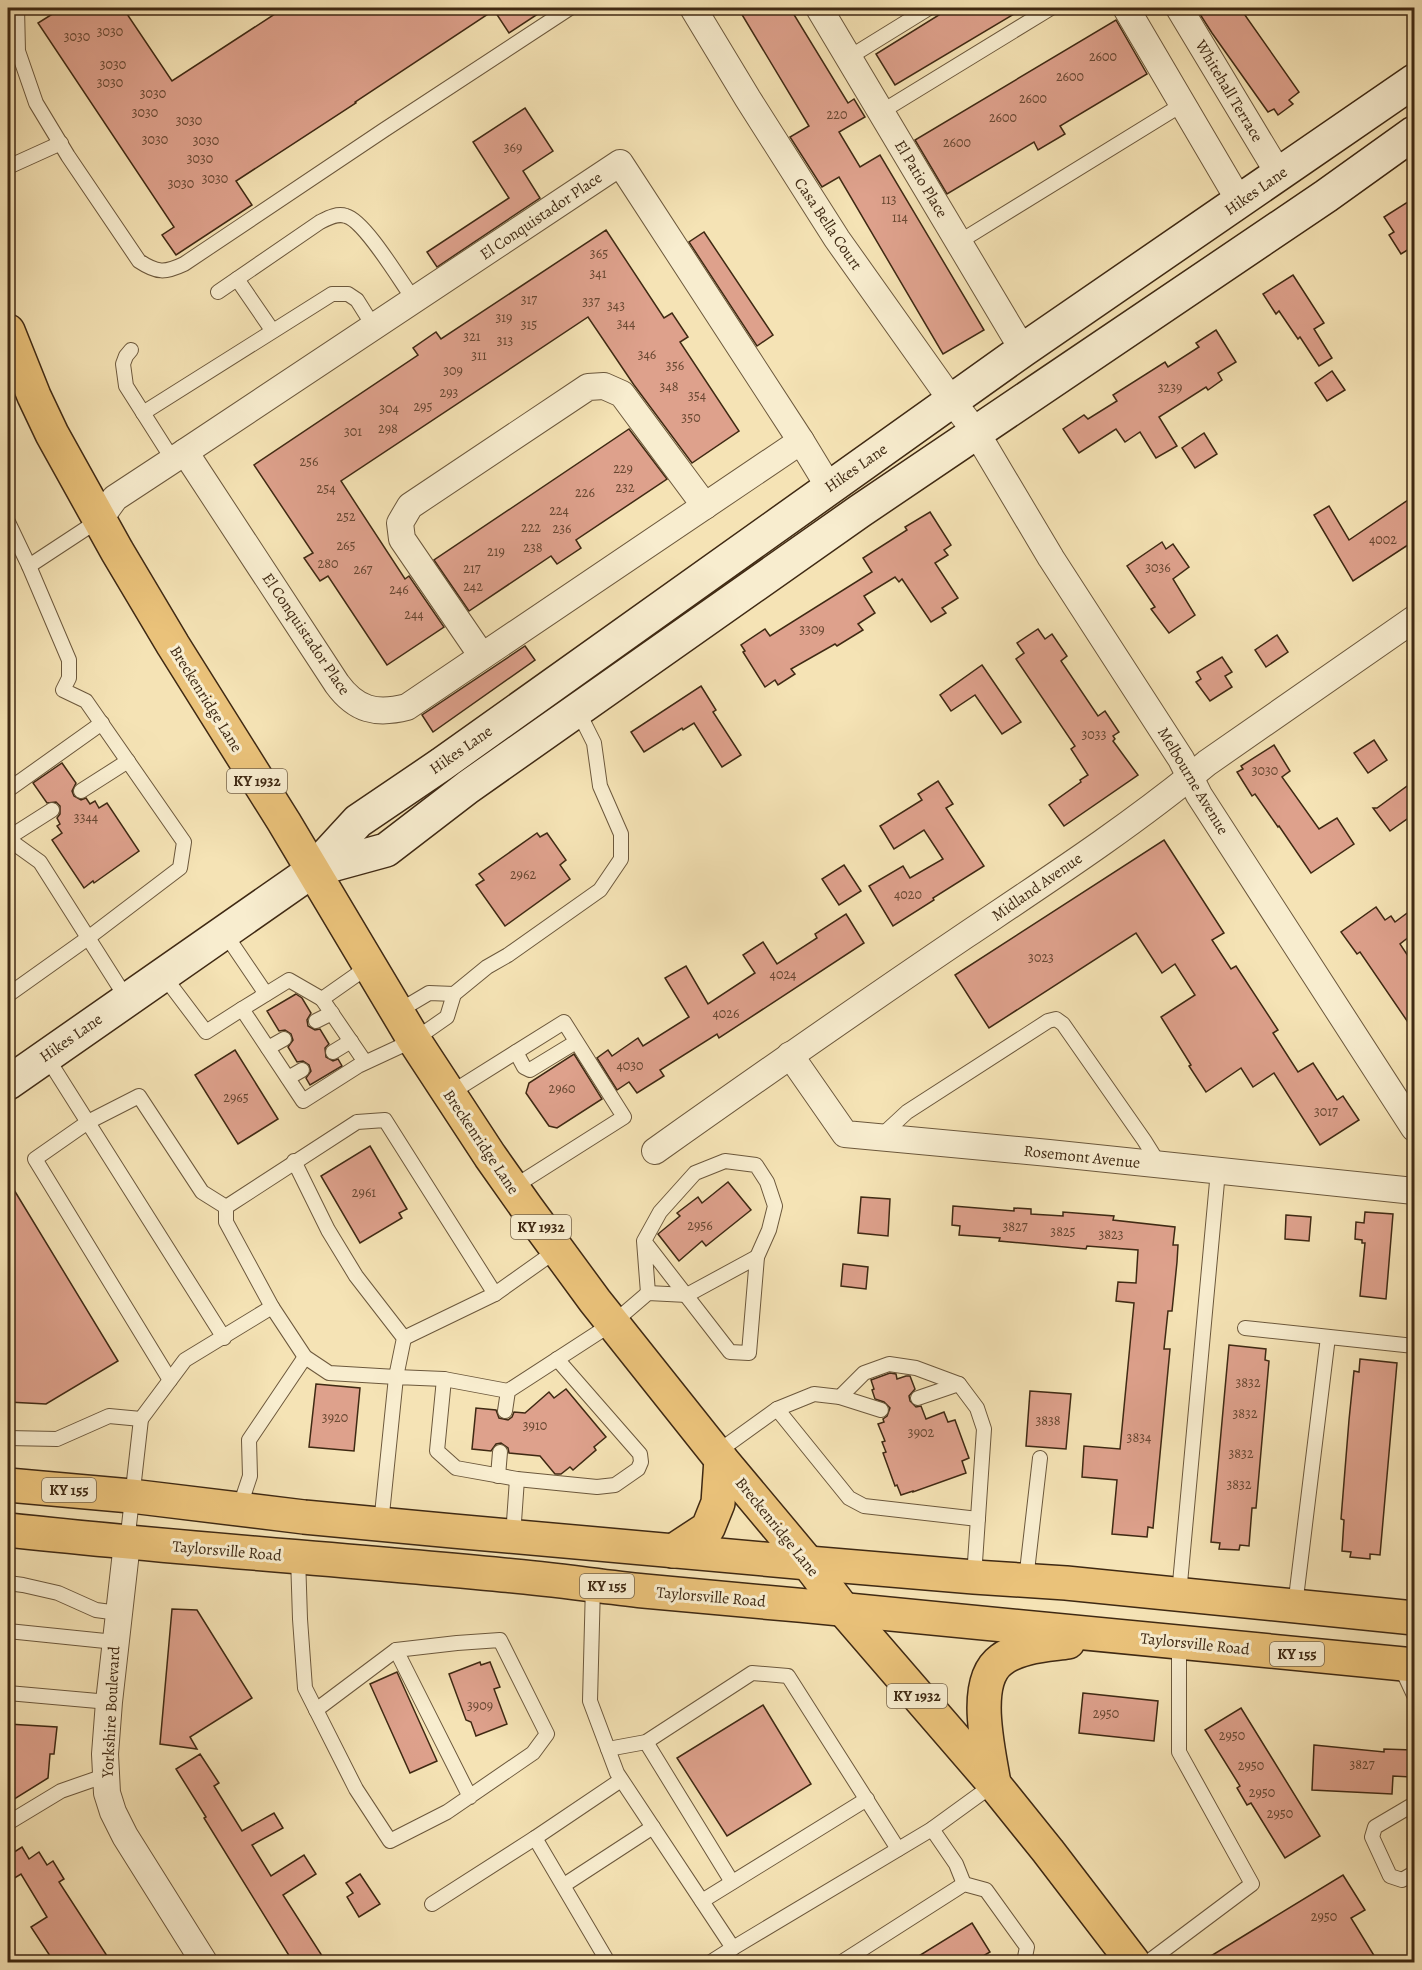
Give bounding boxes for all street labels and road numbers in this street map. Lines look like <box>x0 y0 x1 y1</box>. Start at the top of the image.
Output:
street label: Whitehall Terrace <box>1189 35 1268 146</box>
street label: El Patio Place <box>889 136 953 222</box>
street label: Hikes Lane <box>1220 161 1292 221</box>
street label: El Conquistador Place <box>475 167 607 265</box>
street label: Casa Bella Court <box>789 173 867 275</box>
street label: Hikes Lane <box>820 438 892 498</box>
street label: El Conquistador Place <box>257 568 355 700</box>
street label: Breckenridge Lane <box>164 641 248 757</box>
street label: Hikes Lane <box>425 720 497 780</box>
street label: Melbourne Avenue <box>1152 723 1234 839</box>
road number: KY 1932 <box>227 769 287 793</box>
street label: Midland Avenue <box>987 848 1087 926</box>
street label: Hikes Lane <box>35 1008 107 1068</box>
street label: Breckenridge Lane <box>438 1085 524 1199</box>
street label: Rosemont Avenue <box>1023 1140 1141 1174</box>
road number: KY 1932 <box>511 1215 571 1239</box>
street label: Breckenridge Lane <box>730 1473 824 1581</box>
road number: KY 155 <box>42 1478 96 1502</box>
street label: Taylorsville Road <box>171 1535 283 1567</box>
road number: KY 155 <box>580 1574 634 1598</box>
street label: Taylorsville Road <box>655 1581 767 1613</box>
street label: Taylorsville Road <box>1139 1627 1251 1661</box>
road number: KY 155 <box>1270 1642 1324 1666</box>
street label: Yorkshire Boulevard <box>97 1645 125 1779</box>
road number: KY 1932 <box>887 1684 947 1708</box>

